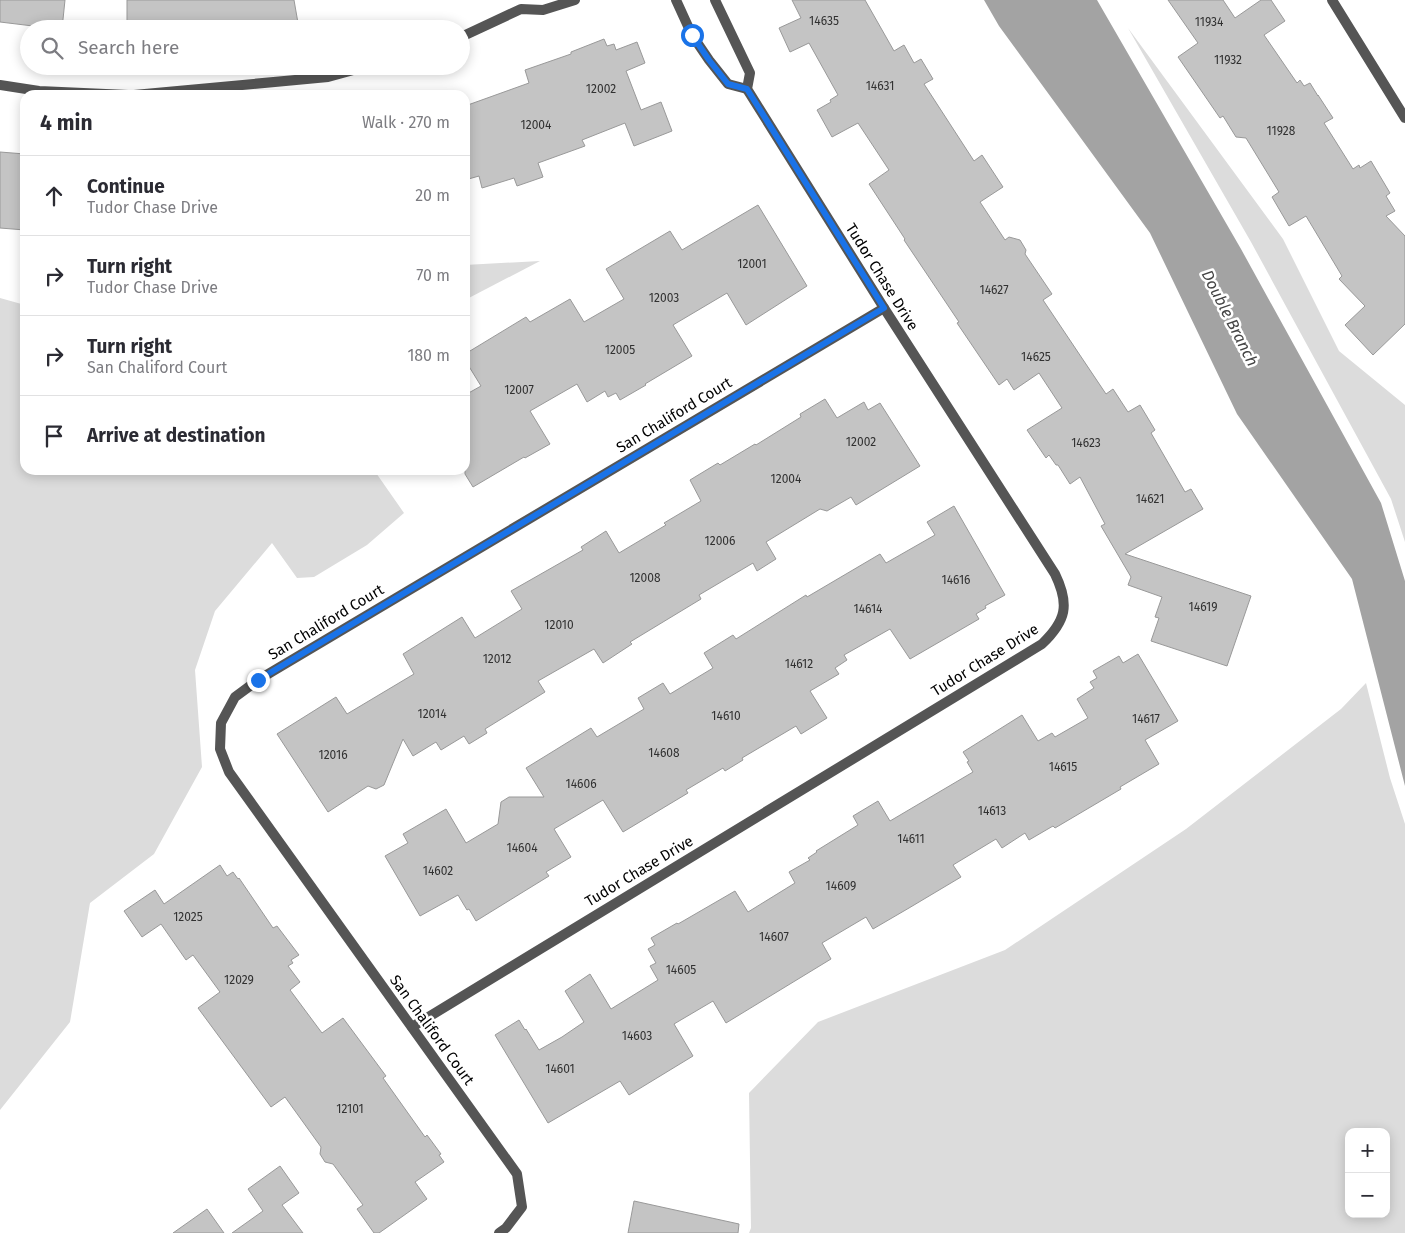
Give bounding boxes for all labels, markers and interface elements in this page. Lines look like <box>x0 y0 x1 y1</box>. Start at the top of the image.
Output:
house number: 14635 <box>809 14 839 28</box>
house number: 11934 <box>1195 15 1224 29</box>
search box <box>20 20 470 75</box>
route start <box>681 24 704 47</box>
icon: search <box>38 34 66 62</box>
text: Search here <box>78 36 179 59</box>
house number: 11932 <box>1214 53 1242 67</box>
house number: 14631 <box>866 79 894 93</box>
house number: 12002 <box>586 82 616 96</box>
text: 4 min <box>40 110 93 136</box>
text: Walk · 270 m <box>362 113 450 132</box>
house number: 12004 <box>521 118 552 132</box>
house number: 11928 <box>1267 124 1296 138</box>
text: Continue <box>87 175 165 198</box>
icon: ahead <box>40 182 68 210</box>
text: 20 m <box>415 186 450 205</box>
text: Tudor Chase Drive <box>87 198 218 217</box>
street label: Tudor Chase Drive <box>842 220 922 334</box>
text: Turn right <box>87 255 172 278</box>
house number: 12001 <box>737 257 767 271</box>
icon: right <box>40 262 68 290</box>
text: 70 m <box>416 266 450 285</box>
water label: Double Branch <box>1198 267 1262 369</box>
text: Tudor Chase Drive <box>87 278 218 297</box>
house number: 14627 <box>980 283 1008 297</box>
house number: 12003 <box>649 291 679 305</box>
text: Turn right <box>87 335 172 358</box>
icon: right <box>40 342 68 370</box>
house number: 12005 <box>605 343 635 357</box>
text: 180 m <box>407 346 450 365</box>
house number: 14625 <box>1021 350 1051 364</box>
text: San Chaliford Court <box>87 358 227 377</box>
street label: San Chaliford Court <box>613 373 735 457</box>
house number: 12007 <box>504 383 534 397</box>
icon: arrive <box>40 422 68 450</box>
text: Arrive at destination <box>87 424 266 447</box>
house number: 12002 <box>846 435 876 449</box>
house number: 14623 <box>1071 436 1101 450</box>
house number: 12004 <box>771 472 802 486</box>
house number: 14621 <box>1136 492 1164 506</box>
house number: 12006 <box>705 534 735 548</box>
house number: 12008 <box>629 571 661 585</box>
house number: 14616 <box>942 573 970 587</box>
street label: San Chaliford Court <box>265 580 387 664</box>
house number: 14619 <box>1189 600 1217 614</box>
house number: 14614 <box>854 602 883 616</box>
house number: 12010 <box>544 618 574 632</box>
street label: Tudor Chase Drive <box>928 620 1042 700</box>
house number: 12012 <box>483 652 511 666</box>
house number: 14612 <box>785 657 813 671</box>
route end <box>247 669 270 692</box>
house number: 12014 <box>417 707 447 721</box>
house number: 14610 <box>711 709 741 723</box>
house number: 14617 <box>1132 712 1160 726</box>
house number: 14608 <box>648 746 680 760</box>
house number: 12016 <box>318 748 348 762</box>
house number: 14615 <box>1049 760 1077 774</box>
house number: 14606 <box>565 777 597 791</box>
house number: 14613 <box>978 804 1006 818</box>
street label: Tudor Chase Drive <box>582 832 696 910</box>
house number: 14611 <box>897 832 925 846</box>
house number: 14604 <box>506 841 538 855</box>
house number: 14602 <box>423 864 453 878</box>
house number: 14609 <box>826 879 856 893</box>
house number: 12025 <box>173 910 203 924</box>
house number: 14607 <box>759 930 789 944</box>
house number: 14605 <box>666 963 696 977</box>
street label: San Chaliford Court <box>386 972 478 1089</box>
house number: 12029 <box>224 973 254 987</box>
house number: 14603 <box>622 1029 652 1043</box>
house number: 14601 <box>545 1062 575 1076</box>
house number: 12101 <box>336 1102 364 1116</box>
map controls <box>1345 1128 1390 1218</box>
button: + <box>1345 1128 1390 1173</box>
button: − <box>1345 1173 1390 1218</box>

